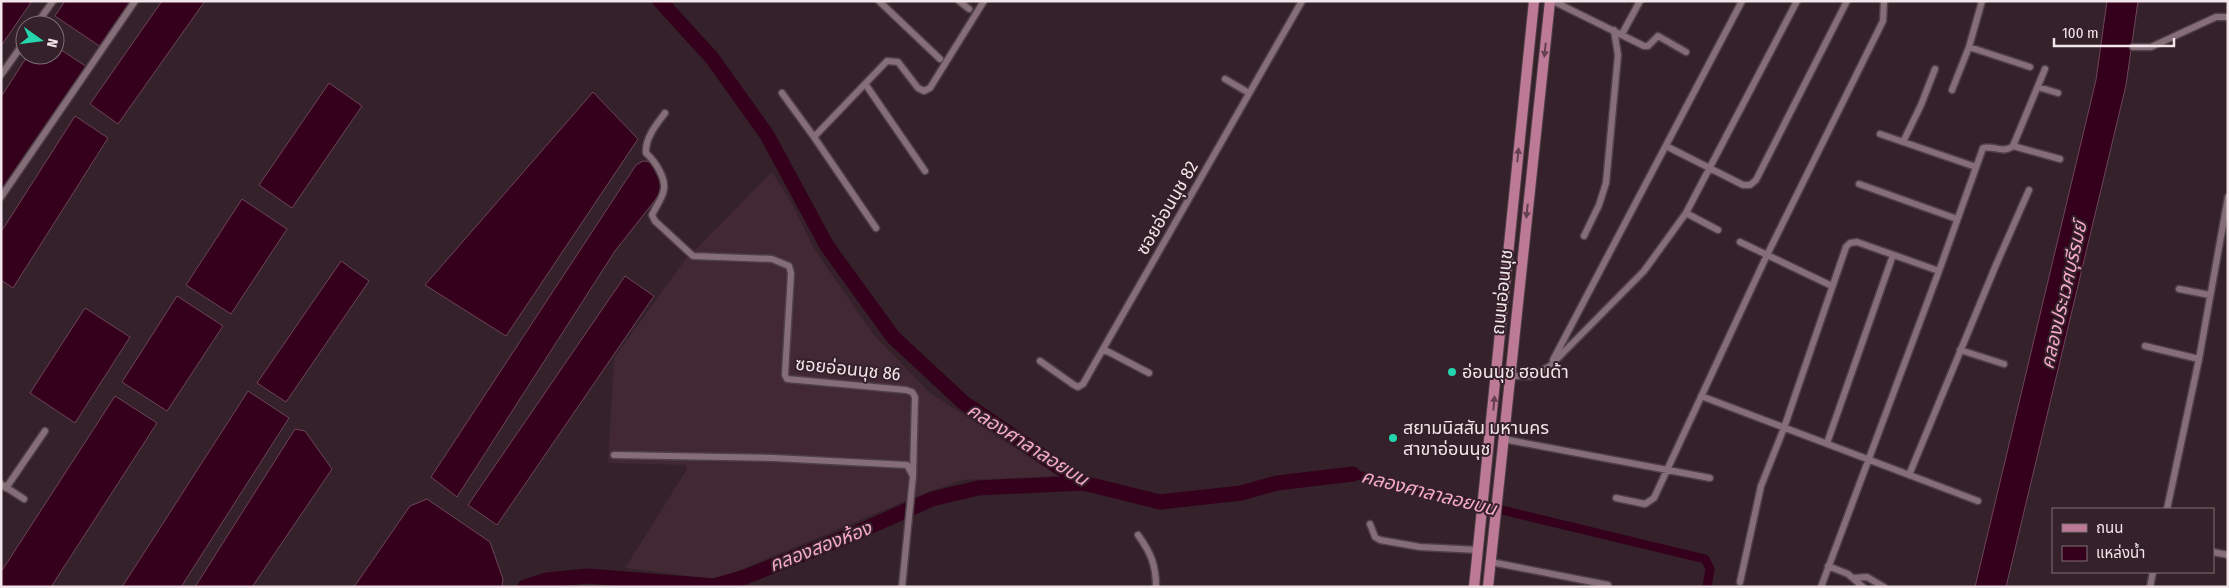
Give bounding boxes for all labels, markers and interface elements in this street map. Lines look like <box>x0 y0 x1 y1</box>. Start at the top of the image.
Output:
north arrow <box>15 15 65 65</box>
scale bar <box>2054 15 2174 47</box>
text: 100 m <box>2062 24 2099 42</box>
text: N <box>43 37 61 49</box>
one-way arrow <box>1541 42 1549 58</box>
one-way arrow <box>1514 146 1522 162</box>
street label: ซอยอ่อนนุช 82 <box>1131 157 1203 259</box>
one-way arrow <box>1523 204 1531 220</box>
water label: คลองประเวศบุรีรมย์ <box>2035 215 2093 371</box>
street label: ถนนอ่อนนุช <box>1487 248 1517 336</box>
street label: ซอยอ่อนนุช 86 <box>794 353 902 385</box>
place label: อ่อนนุช ฮอนด้า <box>1462 361 1569 383</box>
marker: อ่อนนุช ฮอนด้า <box>1446 366 1458 378</box>
one-way arrow <box>1490 395 1498 411</box>
water label: คลองศาลาลอยบน <box>963 398 1093 491</box>
place label: สยามนิสสัน มหานคร สาขาอ่อนนุช <box>1403 417 1549 460</box>
marker: สยามนิสสัน มหานคร สาขาอ่อนนุช <box>1387 432 1399 444</box>
water label: คลองศาลาลอยบน <box>1359 465 1500 521</box>
legend <box>2052 508 2214 573</box>
water label: คลองสองห้อง <box>766 516 875 577</box>
text: ถนน <box>2096 519 2123 537</box>
text: แหล่งน้ำ <box>2096 542 2145 562</box>

